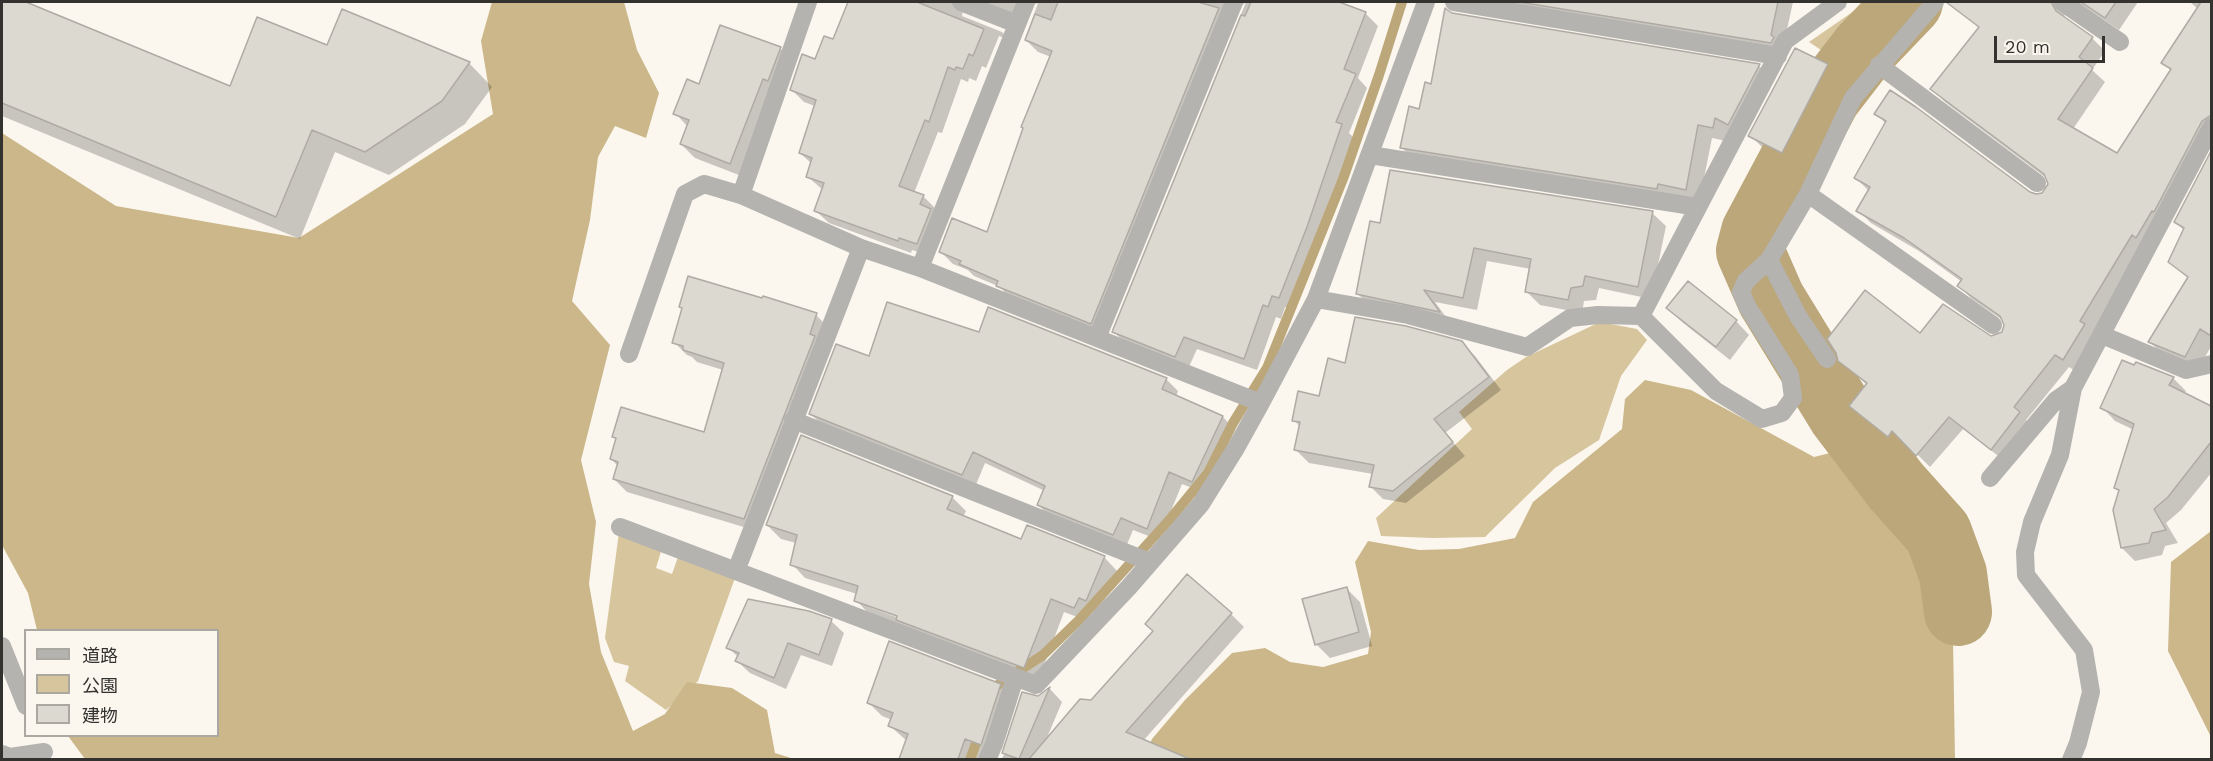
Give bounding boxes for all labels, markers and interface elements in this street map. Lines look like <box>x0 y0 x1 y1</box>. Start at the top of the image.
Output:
scale bar <box>1997 24 2108 62</box>
text: 20 m <box>2005 36 2050 57</box>
legend <box>24 629 219 737</box>
text: 道路 <box>82 645 118 666</box>
text: 公園 <box>82 675 118 696</box>
text: 建物 <box>82 705 118 726</box>

